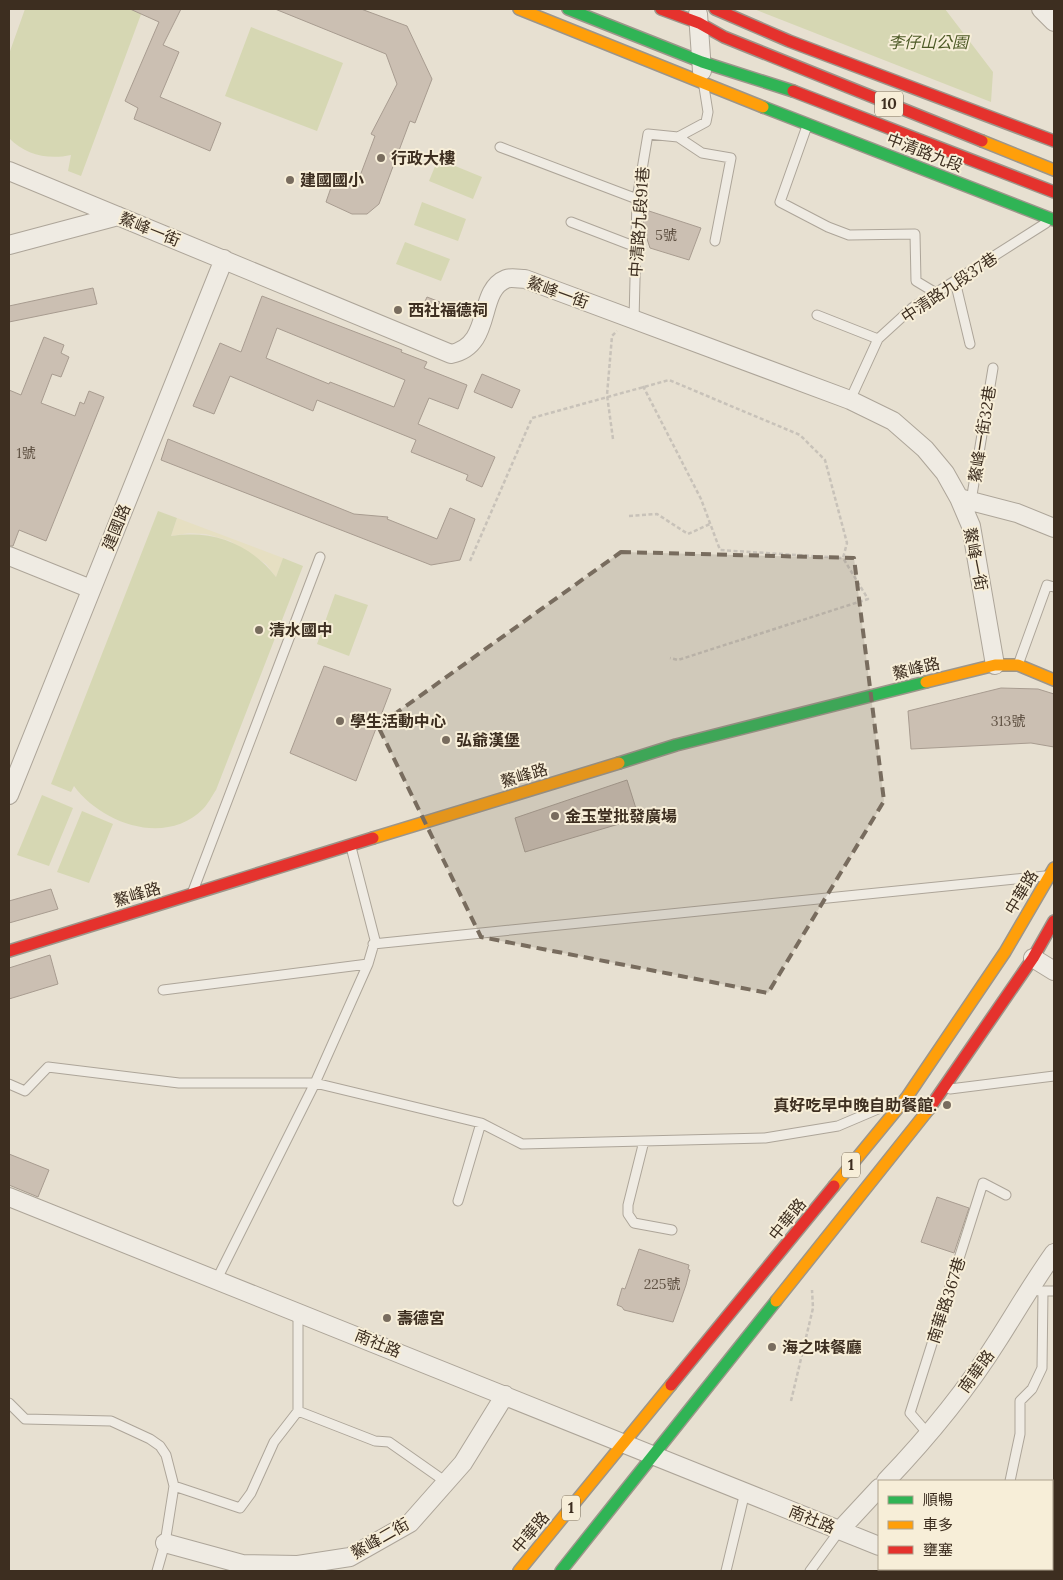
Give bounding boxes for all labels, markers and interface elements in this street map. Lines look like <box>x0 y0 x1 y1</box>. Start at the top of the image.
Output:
park label: 李仔山公園 <box>888 32 970 52</box>
road number: 10 <box>875 92 903 116</box>
street label: 中清路九段 <box>884 128 966 176</box>
place label: 行政大樓 <box>391 148 455 168</box>
marker: 行政大樓 <box>375 152 387 164</box>
street label: 中清路九段91巷 <box>625 166 653 278</box>
place label: 建國國小 <box>300 170 364 190</box>
marker: 建國國小 <box>284 174 296 186</box>
street label: 鰲峰一街 <box>117 208 183 250</box>
house number: 5號 <box>655 226 677 244</box>
street label: 中清路九段37巷 <box>897 247 1001 327</box>
street label: 鰲峰一街 <box>525 272 591 312</box>
place label: 西社福德祠 <box>408 300 488 320</box>
marker: 西社福德祠 <box>392 304 404 316</box>
street label: 鰲峰一街32巷 <box>964 384 1000 484</box>
house number: 1號 <box>16 444 36 462</box>
street label: 建國路 <box>98 501 134 553</box>
street label: 鰲峰一街 <box>960 526 992 592</box>
place label: 清水國中 <box>269 620 333 640</box>
marker: 清水國中 <box>253 624 265 636</box>
street label: 鰲峰路 <box>890 652 942 684</box>
place label: 學生活動中心 <box>350 711 446 731</box>
house number: 313號 <box>991 712 1025 730</box>
marker: 學生活動中心 <box>334 715 346 727</box>
place label: 弘爺漢堡 <box>456 730 520 750</box>
marker: 弘爺漢堡 <box>440 734 452 746</box>
street label: 鰲峰路 <box>498 758 550 792</box>
place label: 金玉堂批發廣場 <box>565 806 677 826</box>
marker: 金玉堂批發廣場 <box>549 810 561 822</box>
street label: 中華路 <box>1000 866 1042 918</box>
street label: 鰲峰路 <box>111 877 163 911</box>
place label: 真好吃早中晚自助餐館. <box>773 1095 937 1115</box>
marker: 真好吃早中晚自助餐館. <box>941 1099 953 1111</box>
road number: 1 <box>842 1152 860 1178</box>
street label: 中華路 <box>764 1194 810 1244</box>
street label: 南華路367巷 <box>923 1254 969 1346</box>
house number: 225號 <box>644 1275 680 1293</box>
place label: 壽德宮 <box>397 1308 445 1328</box>
marker: 壽德宮 <box>381 1312 393 1324</box>
street label: 南社路 <box>352 1325 404 1361</box>
place label: 海之味餐廳 <box>782 1337 862 1357</box>
marker: 海之味餐廳 <box>766 1341 778 1353</box>
street label: 南華路 <box>954 1346 998 1396</box>
legend <box>878 1480 1053 1570</box>
text: 順暢 <box>923 1490 953 1509</box>
road number: 1 <box>562 1496 580 1520</box>
street label: 南社路 <box>786 1501 838 1537</box>
street label: 中華路 <box>507 1507 553 1557</box>
street label: 鰲峰二街 <box>347 1513 413 1563</box>
text: 車多 <box>923 1515 953 1534</box>
text: 壅塞 <box>923 1540 953 1559</box>

